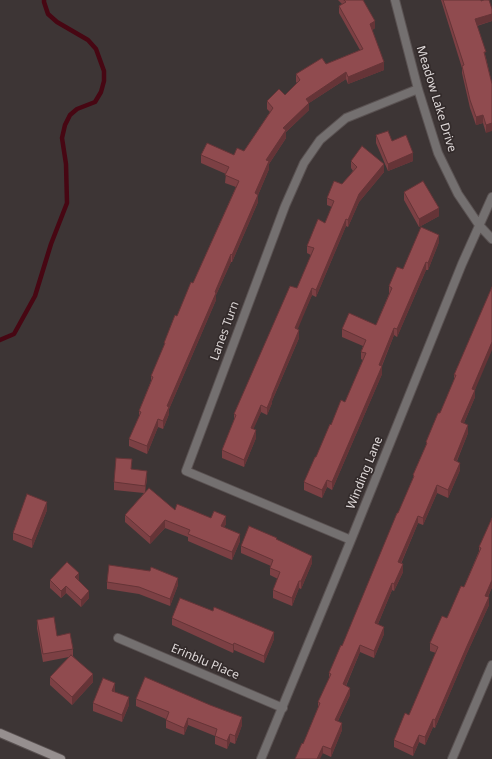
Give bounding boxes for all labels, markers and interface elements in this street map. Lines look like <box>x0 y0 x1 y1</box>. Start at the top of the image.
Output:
street label: Meadow Lake Drive <box>413 44 459 154</box>
street label: Lanes Turn <box>208 299 242 363</box>
street label: Winding Lane <box>344 434 386 512</box>
street label: Erinblu Place <box>169 641 241 683</box>

